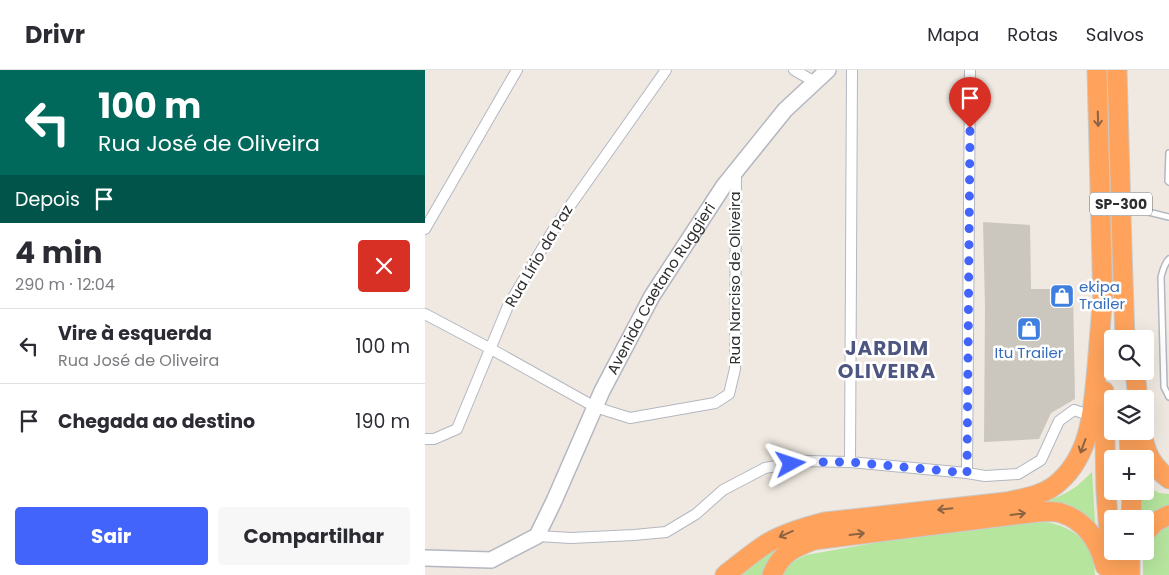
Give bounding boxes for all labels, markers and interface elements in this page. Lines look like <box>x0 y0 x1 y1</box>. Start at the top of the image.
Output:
text: Drivr <box>25 18 85 51</box>
text: Mapa <box>927 22 979 47</box>
text: Rotas <box>1007 22 1058 47</box>
text: Salvos <box>1086 22 1144 47</box>
pin <box>949 77 991 128</box>
text: 100 m <box>98 81 201 130</box>
icon: arrive <box>956 84 984 112</box>
icon: left <box>15 90 80 155</box>
one-way arrow <box>1093 110 1103 126</box>
text: Rua José de Oliveira <box>98 128 320 159</box>
icon: arrive <box>90 185 118 213</box>
text: Depois <box>15 186 80 213</box>
street label: Rua Narciso de Oliveira <box>724 191 745 365</box>
road number: SP-300 <box>1090 192 1152 216</box>
street label: Avenida Caetano Ruggieri <box>601 199 720 378</box>
street label: Rua Lírio da Paz <box>500 201 577 311</box>
text: 4 min <box>15 231 103 274</box>
button: close <box>358 240 410 292</box>
text: 290 m · 12:04 <box>15 273 115 296</box>
place label: ekipa Trailer <box>1079 276 1126 314</box>
shop icon: ekipa Trailer <box>1049 283 1075 309</box>
shop icon: Itu Trailer <box>1016 316 1042 342</box>
text: Vire à esquerda <box>58 320 212 347</box>
map controls <box>1104 330 1154 560</box>
button: search <box>1104 330 1154 380</box>
icon: left <box>15 332 43 360</box>
text: 100 m <box>355 333 410 360</box>
district label: JARDIM OLIVEIRA <box>838 334 936 385</box>
place label: Itu Trailer <box>995 342 1064 363</box>
text: Rua José de Oliveira <box>58 349 219 372</box>
button: layers <box>1104 390 1154 440</box>
icon: arrive <box>15 407 43 435</box>
text: Chegada ao destino <box>58 408 255 435</box>
text: 190 m <box>355 408 410 435</box>
position arrow <box>764 437 816 489</box>
one-way arrow <box>1078 438 1087 453</box>
button: + <box>1104 450 1154 500</box>
one-way arrow <box>938 504 954 514</box>
button: Sair <box>15 507 208 565</box>
button: Compartilhar <box>218 507 410 565</box>
one-way arrow <box>1010 509 1026 519</box>
button: − <box>1104 510 1154 560</box>
one-way arrow <box>849 529 865 539</box>
one-way arrow <box>779 530 794 540</box>

